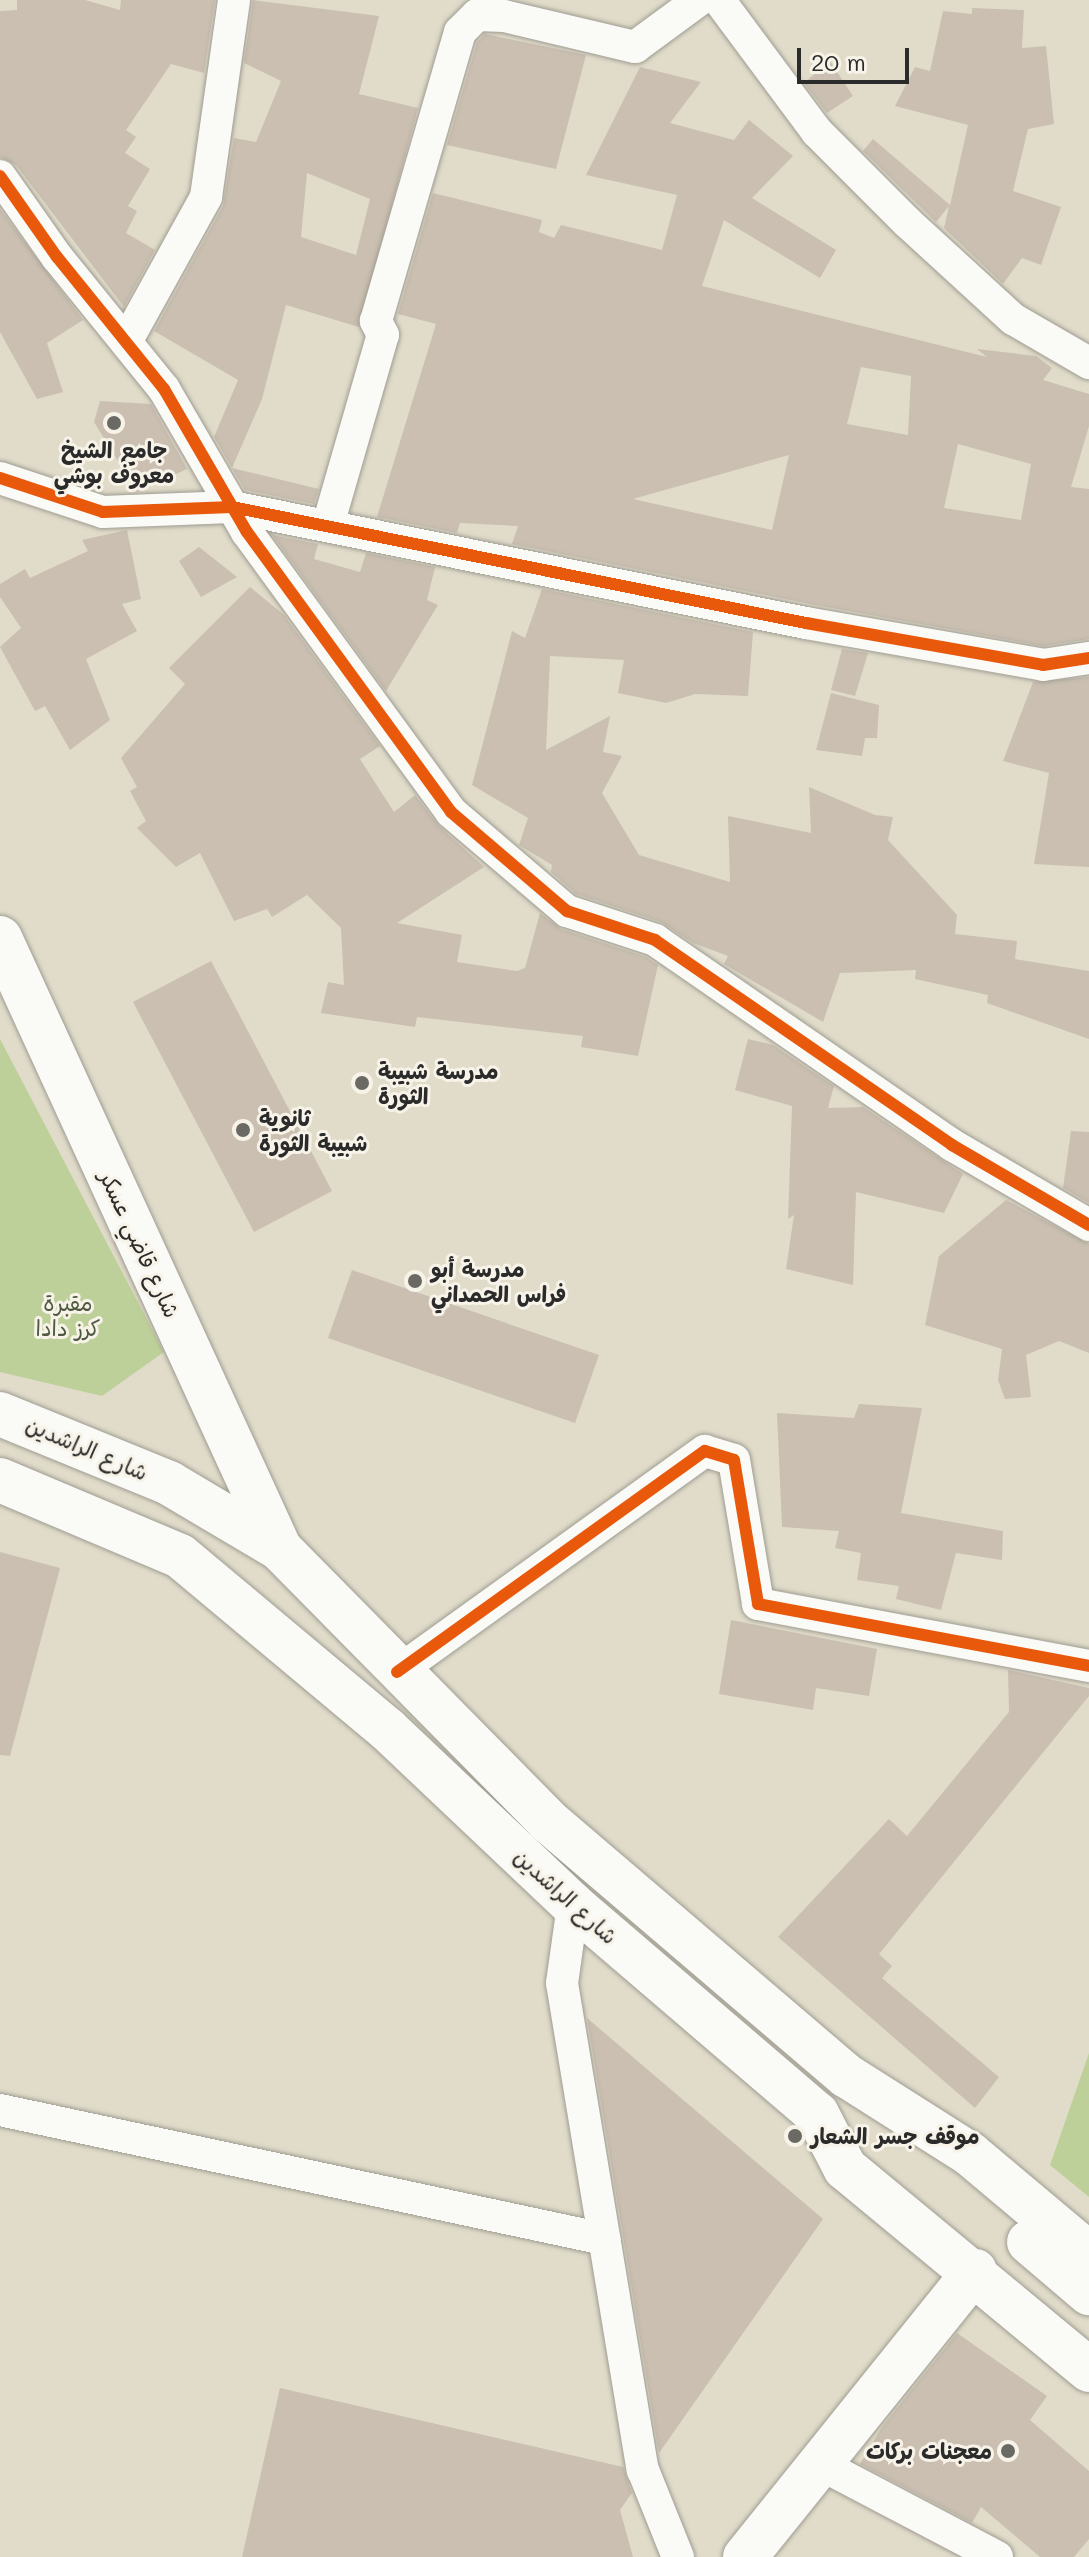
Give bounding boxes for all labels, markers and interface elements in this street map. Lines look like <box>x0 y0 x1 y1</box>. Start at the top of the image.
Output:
scale bar <box>801 32 913 82</box>
text: 20 m <box>811 46 866 77</box>
marker: جامع الشيخ معروف بوشي <box>105 414 123 432</box>
place label: جامع الشيخ معروف بوشي <box>54 436 174 488</box>
place label: مدرسة شبيبة الثورة <box>378 1057 498 1108</box>
marker: مدرسة شبيبة الثورة <box>353 1074 371 1092</box>
place label: ثانوية شبيبة الثورة <box>259 1104 367 1156</box>
marker: ثانوية شبيبة الثورة <box>234 1121 252 1139</box>
street label: شارع قاضي عسكر <box>94 1166 186 1322</box>
place label: مدرسة أبو فراس الحمداني <box>431 1255 566 1306</box>
marker: مدرسة أبو فراس الحمداني <box>406 1272 424 1290</box>
park label: مقبرة كرز دادا <box>35 1289 101 1340</box>
street label: شارع الراشدين <box>22 1411 152 1485</box>
street label: شارع الراشدين <box>509 1843 623 1949</box>
place label: موقف جسر الشعار <box>811 2123 980 2149</box>
marker: موقف جسر الشعار <box>786 2127 804 2145</box>
place label: معجنات بركات <box>866 2438 992 2464</box>
marker: معجنات بركات <box>999 2442 1017 2460</box>

